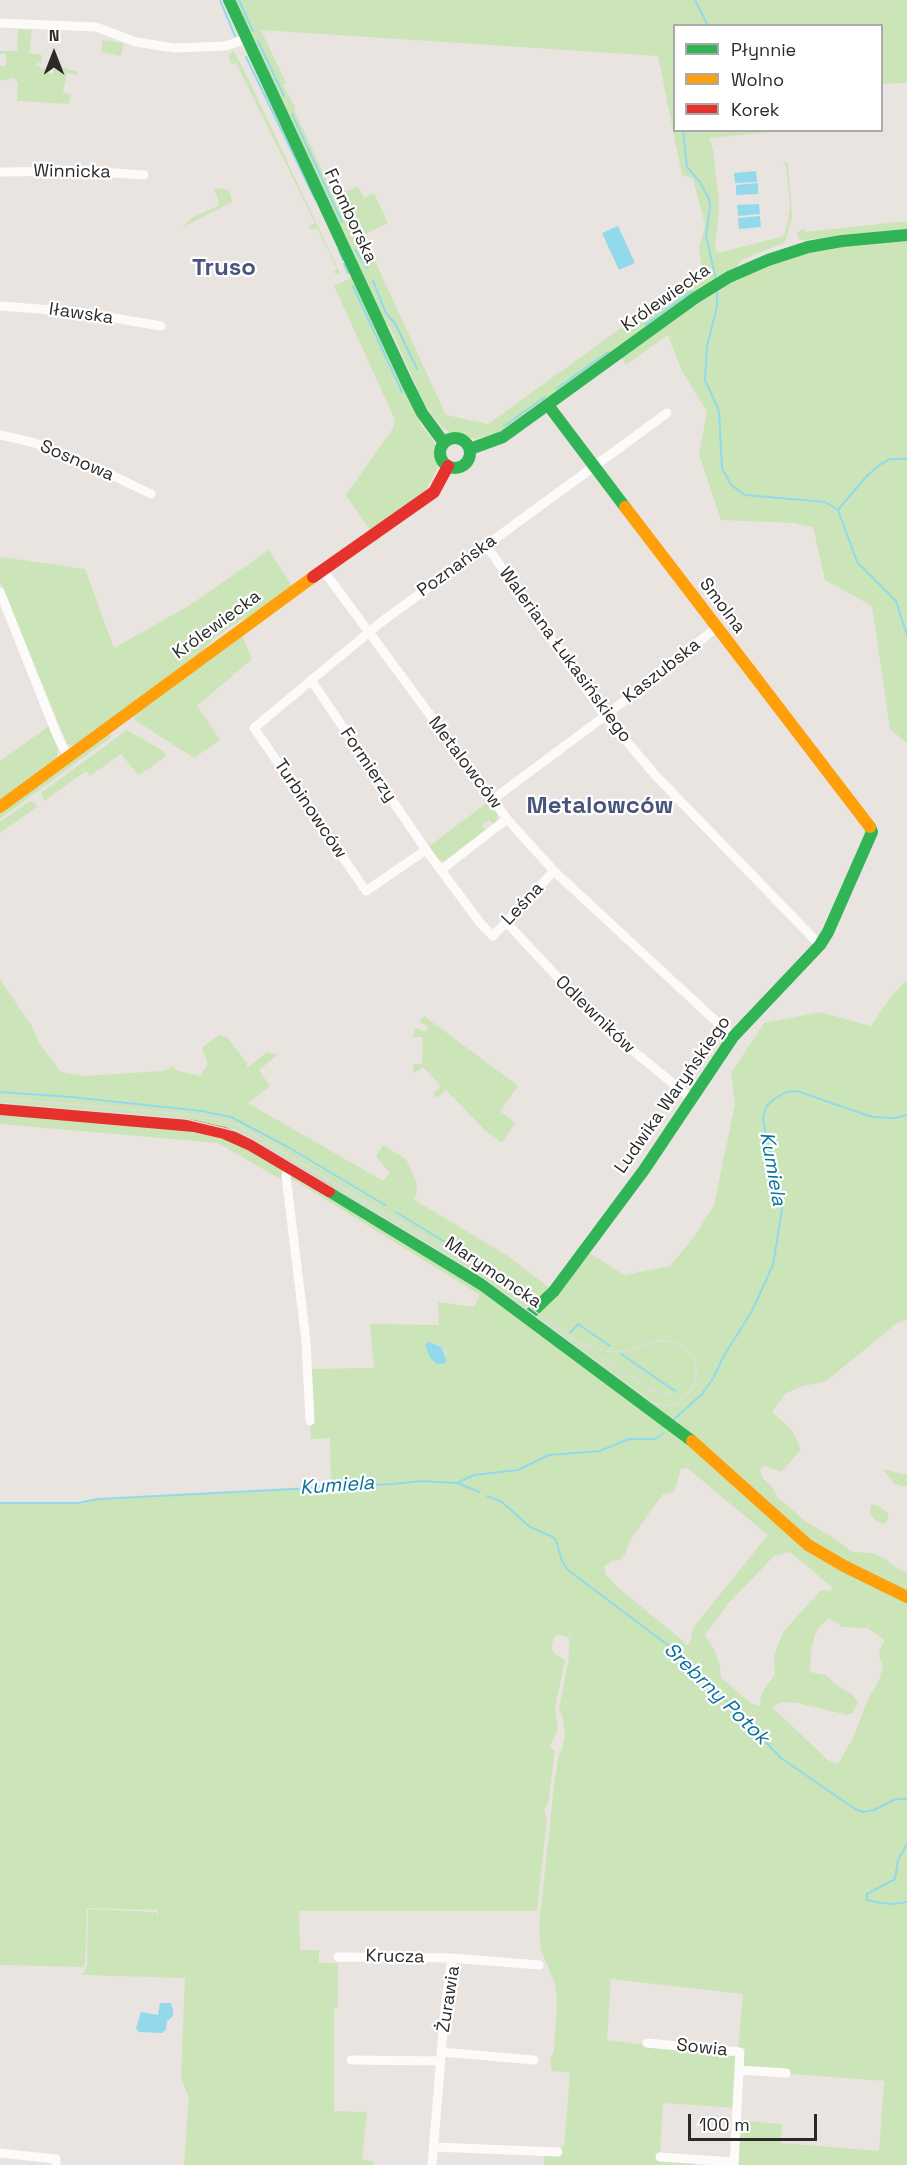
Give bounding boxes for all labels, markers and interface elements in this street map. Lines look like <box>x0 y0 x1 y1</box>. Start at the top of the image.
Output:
north arrow <box>24 24 84 84</box>
legend <box>673 24 883 132</box>
text: N <box>49 25 59 46</box>
text: Płynnie <box>731 38 796 61</box>
text: Wolno <box>731 68 784 91</box>
text: Korek <box>731 98 780 121</box>
street label: Winnicka <box>33 161 111 183</box>
street label: Fromborska <box>319 165 381 267</box>
district label: Truso <box>192 254 256 282</box>
street label: Królewiecka <box>617 259 715 337</box>
street label: Iławska <box>47 299 115 329</box>
street label: Sosnowa <box>37 436 117 486</box>
street label: Poznańska <box>413 530 501 602</box>
street label: Waleriana Łukasińskiego <box>494 563 636 747</box>
street label: Smolna <box>694 574 750 638</box>
street label: Królewiecka <box>169 586 265 664</box>
street label: Kaszubska <box>619 634 705 708</box>
street label: Metalowców <box>423 713 507 813</box>
street label: Formierzy <box>335 724 401 806</box>
street label: Turbinowców <box>269 755 351 863</box>
district label: Metalowców <box>527 792 673 820</box>
street label: Leśna <box>498 878 548 930</box>
street label: Odlewników <box>550 971 640 1059</box>
street label: Ludwika Waryńskiego <box>610 1012 736 1178</box>
water label: Kumiela <box>754 1130 790 1208</box>
street label: Marymoncka <box>441 1233 545 1313</box>
water label: Kumiela <box>299 1471 375 1501</box>
water label: Srebrny Potok <box>658 1638 774 1750</box>
street label: Krucza <box>365 1946 425 1968</box>
street label: Żurawia <box>433 1964 465 2034</box>
street label: Sowia <box>675 2035 729 2061</box>
scale bar <box>691 2102 820 2140</box>
text: 100 m <box>699 2113 750 2136</box>

